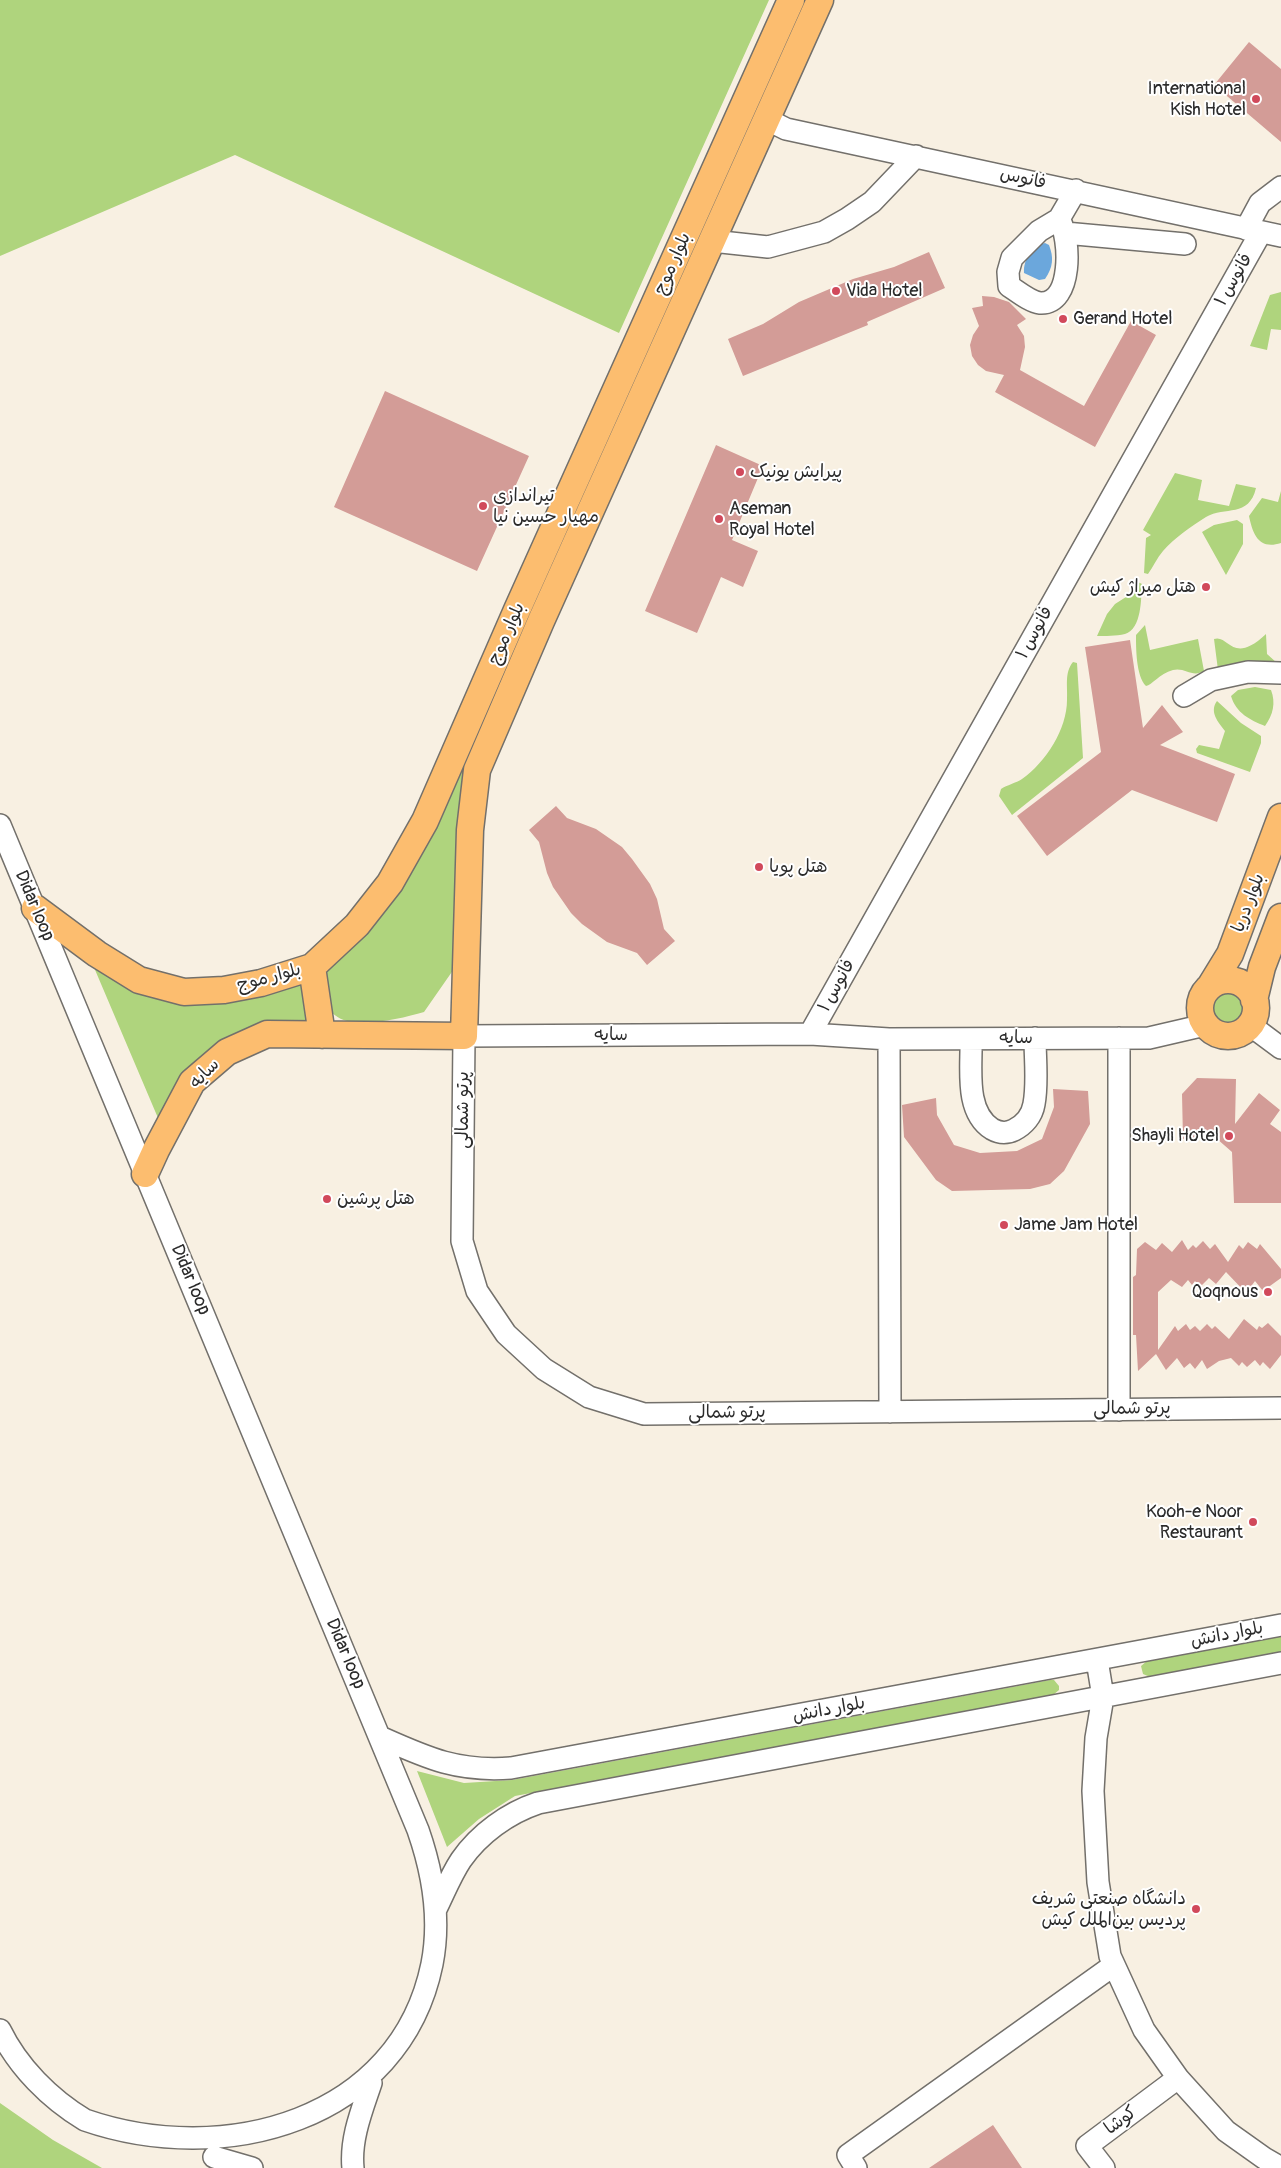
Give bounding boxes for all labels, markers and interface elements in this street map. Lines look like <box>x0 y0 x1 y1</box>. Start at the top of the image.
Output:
place label: International Kish Hotel <box>1148 78 1246 120</box>
marker: International Kish Hotel <box>1250 93 1262 105</box>
street label: فانوس <box>998 164 1048 194</box>
street label: بلوار موج <box>650 230 696 298</box>
street label: فانوس ۱ <box>1210 250 1258 310</box>
place label: Vida Hotel <box>846 280 923 302</box>
marker: Vida Hotel <box>830 285 842 297</box>
place label: Gerand Hotel <box>1073 308 1172 330</box>
marker: Gerand Hotel <box>1057 313 1069 325</box>
place label: پیرایش یونیک <box>750 461 842 483</box>
marker: پیرایش یونیک <box>734 466 746 478</box>
place label: تیراندازی مهیار حسین نیا <box>493 485 599 528</box>
place label: Aseman Royal Hotel <box>729 498 815 540</box>
marker: تیراندازی مهیار حسین نیا <box>477 500 489 512</box>
marker: Aseman Royal Hotel <box>713 513 725 525</box>
place label: هتل میراژ کیش <box>1090 576 1196 598</box>
marker: هتل میراژ کیش <box>1200 581 1212 593</box>
street label: بلوار موج <box>484 600 530 668</box>
street label: فانوس ۱ <box>1012 603 1058 663</box>
place label: هتل پویا <box>769 856 828 878</box>
marker: هتل پویا <box>753 861 765 873</box>
street label: Didar loop <box>10 868 58 944</box>
street label: بلوار دریا <box>1228 871 1270 935</box>
street label: فانوس ۱ <box>814 956 860 1016</box>
street label: بلوار موج <box>234 959 304 997</box>
street label: سایه <box>594 1024 628 1046</box>
street label: سایه <box>999 1027 1033 1049</box>
street label: سایه <box>186 1054 224 1094</box>
street label: پرتو شمالی <box>452 1071 474 1149</box>
place label: Shayli Hotel <box>1131 1125 1219 1147</box>
marker: Shayli Hotel <box>1223 1130 1235 1142</box>
place label: هتل پرشین <box>337 1188 415 1210</box>
marker: هتل پرشین <box>321 1193 333 1205</box>
place label: Jame Jam Hotel <box>1014 1214 1138 1236</box>
marker: Jame Jam Hotel <box>998 1219 1010 1231</box>
street label: Didar loop <box>166 1242 214 1318</box>
place label: Qoqnous <box>1192 1281 1258 1303</box>
marker: Qoqnous <box>1262 1286 1274 1298</box>
street label: پرتو شمالی <box>1093 1398 1171 1420</box>
street label: پرتو شمالی <box>688 1402 766 1424</box>
place label: Kooh-e Noor Restaurant <box>1146 1501 1243 1544</box>
marker: Kooh-e Noor Restaurant <box>1247 1516 1259 1528</box>
street label: Didar loop <box>321 1616 369 1692</box>
street label: بلوار دانش <box>1189 1617 1265 1653</box>
street label: بلوار دانش <box>791 1692 867 1728</box>
place label: دانشگاه صنعتی شریف پردیس بین‌الملل کیش <box>1032 1888 1186 1930</box>
marker: دانشگاه صنعتی شریف پردیس بین‌الملل کیش <box>1190 1903 1202 1915</box>
street label: کوشا <box>1101 2102 1141 2140</box>

